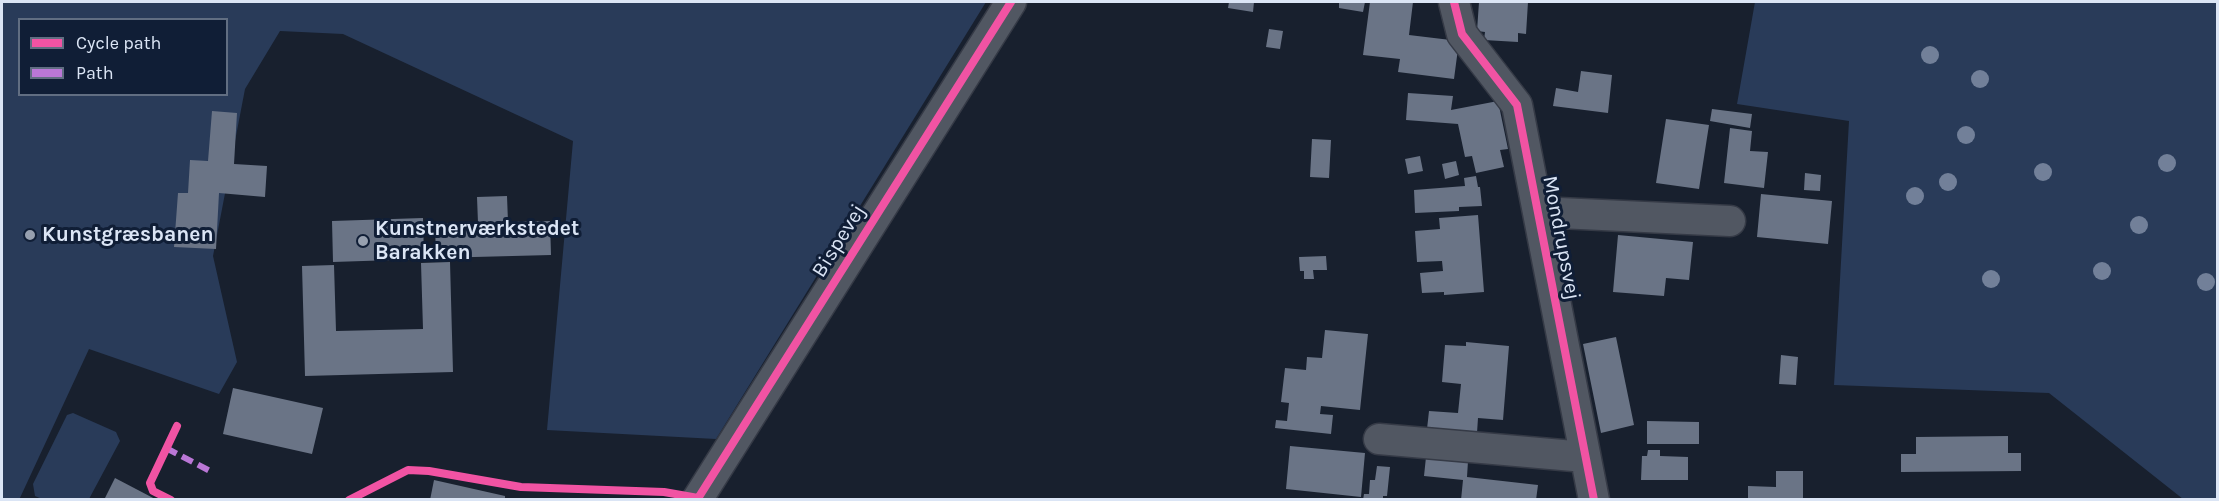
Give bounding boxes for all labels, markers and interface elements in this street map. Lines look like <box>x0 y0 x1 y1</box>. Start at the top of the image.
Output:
legend <box>18 18 228 96</box>
text: Cycle path <box>76 32 161 54</box>
text: Path <box>76 62 114 84</box>
street label: Mondrupsvej <box>1537 174 1585 302</box>
street label: Bispevej <box>807 200 871 282</box>
place label: Kunstnerværkstedet Barakken <box>375 216 579 266</box>
place label: Kunstgræsbanen <box>42 222 213 248</box>
marker: Kunstgræsbanen <box>23 228 37 242</box>
marker: Kunstnerværkstedet Barakken <box>356 234 370 248</box>

